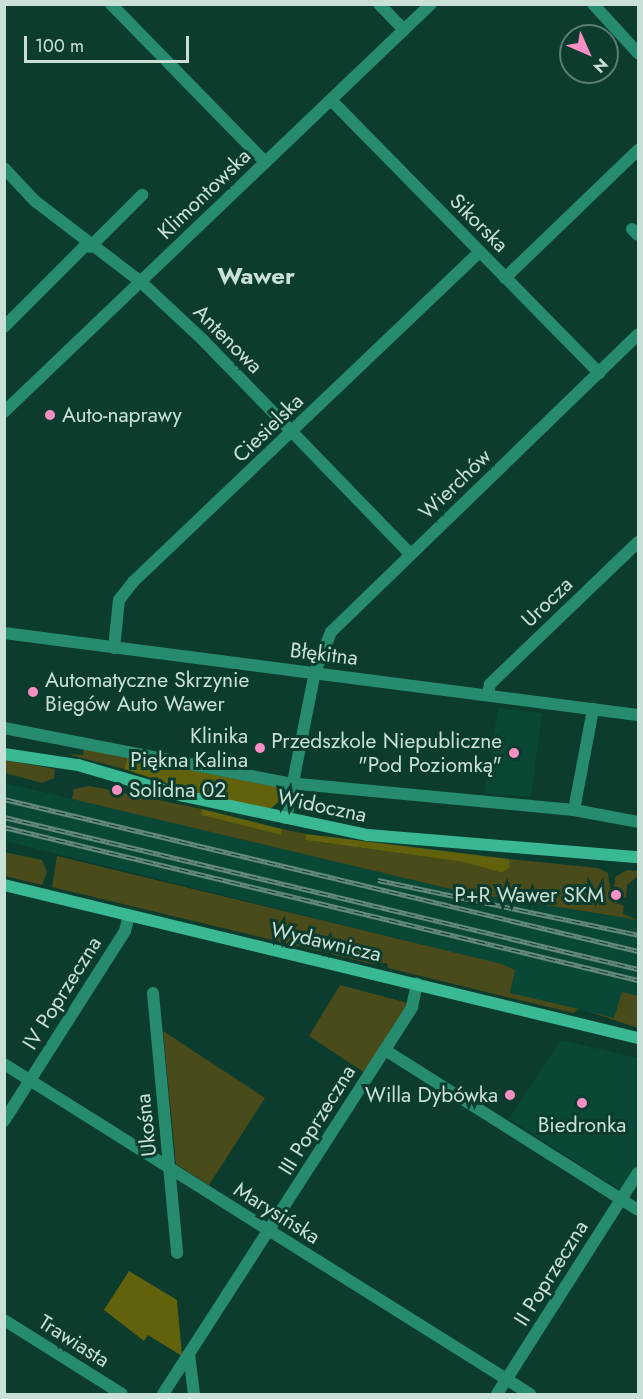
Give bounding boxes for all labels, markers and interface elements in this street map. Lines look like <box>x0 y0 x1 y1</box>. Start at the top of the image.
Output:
scale bar <box>27 24 192 62</box>
north arrow <box>559 24 619 84</box>
text: 100 m <box>35 33 84 59</box>
text: N <box>588 53 613 78</box>
street label: Klimontowska <box>152 143 256 245</box>
street label: Sikorska <box>445 189 513 257</box>
district label: Wawer <box>217 262 295 290</box>
street label: Antenowa <box>188 299 268 379</box>
street label: Ciesielska <box>228 388 308 468</box>
place label: Auto-naprawy <box>62 402 182 428</box>
marker: Auto-naprawy <box>43 408 57 422</box>
street label: Wierchów <box>414 444 496 524</box>
street label: Urocza <box>516 572 578 632</box>
street label: Błękitna <box>289 637 359 671</box>
place label: Automatyczne Skrzynie Biegów Auto Wawer <box>45 667 249 717</box>
marker: Automatyczne Skrzynie Biegów Auto Wawer <box>26 685 40 699</box>
place label: Klinika Piękna Kalina <box>130 723 248 773</box>
place label: Przedszkole Niepubliczne "Pod Poziomką" <box>271 728 502 778</box>
marker: Klinika Piękna Kalina <box>253 741 267 755</box>
marker: Przedszkole Niepubliczne "Pod Poziomką" <box>507 746 521 760</box>
place label: Solidna 02 <box>129 777 226 803</box>
marker: Solidna 02 <box>110 783 124 797</box>
street label: Widoczna <box>275 784 369 828</box>
place label: P+R Wawer SKM <box>454 882 604 908</box>
marker: P+R Wawer SKM <box>609 888 623 902</box>
street label: Wydawnicza <box>268 917 384 967</box>
street label: IV Poprzeczna <box>17 932 107 1054</box>
street label: III Poprzeczna <box>273 1060 361 1180</box>
place label: Willa Dybówka <box>365 1082 498 1108</box>
marker: Willa Dybówka <box>503 1088 517 1102</box>
street label: Ukośna <box>130 1092 162 1158</box>
marker: Biedronka <box>575 1096 589 1110</box>
place label: Biedronka <box>538 1112 626 1138</box>
street label: Marysińska <box>229 1177 325 1249</box>
street label: II Poprzeczna <box>509 1216 593 1330</box>
street label: Trawiasta <box>34 1309 114 1373</box>

